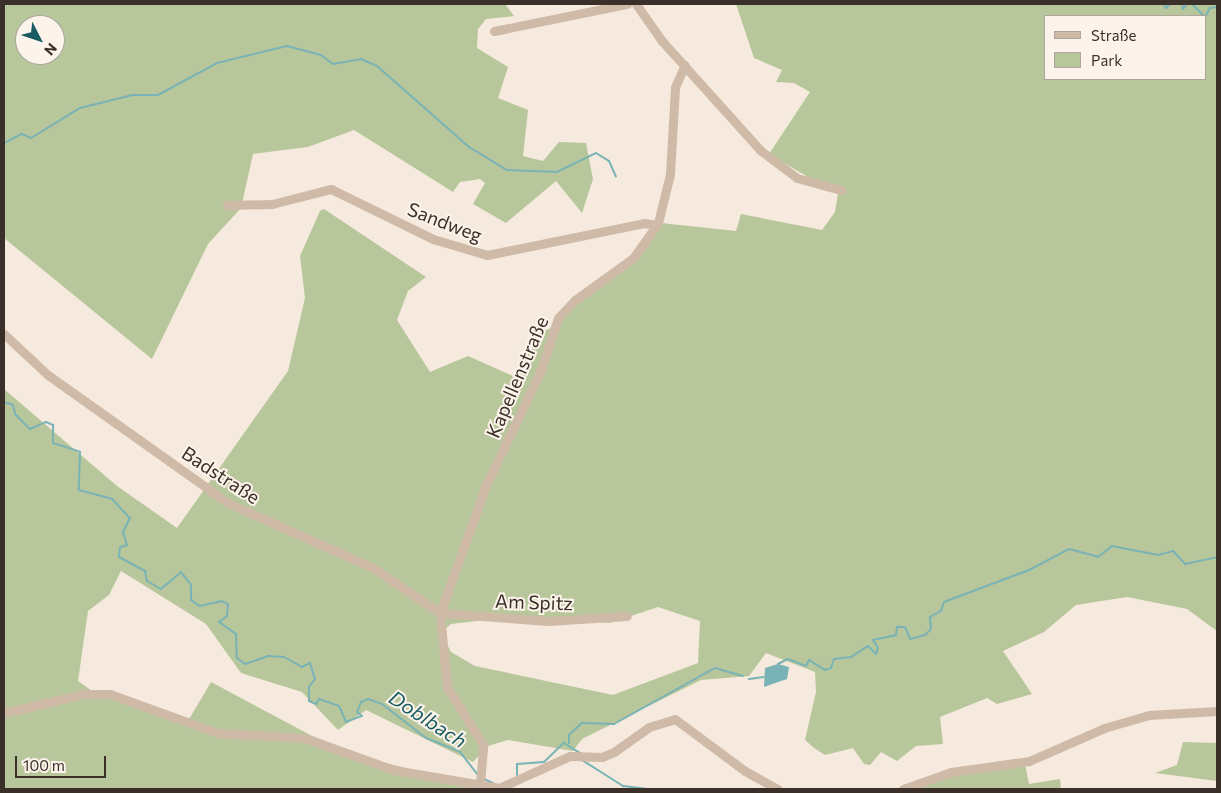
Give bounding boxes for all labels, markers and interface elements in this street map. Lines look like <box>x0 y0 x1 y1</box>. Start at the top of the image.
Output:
north arrow <box>15 15 65 65</box>
legend <box>1044 15 1206 80</box>
text: Straße <box>1091 26 1137 44</box>
text: N <box>41 40 61 59</box>
text: Park <box>1091 51 1122 69</box>
street label: Sandweg <box>404 197 486 247</box>
street label: Kapellenstraße <box>481 313 553 441</box>
street label: Badstraße <box>178 441 264 509</box>
street label: Am Spitz <box>495 589 573 615</box>
water label: Doblbach <box>385 685 471 753</box>
scale bar <box>18 746 109 778</box>
text: 100 m <box>23 756 65 774</box>

